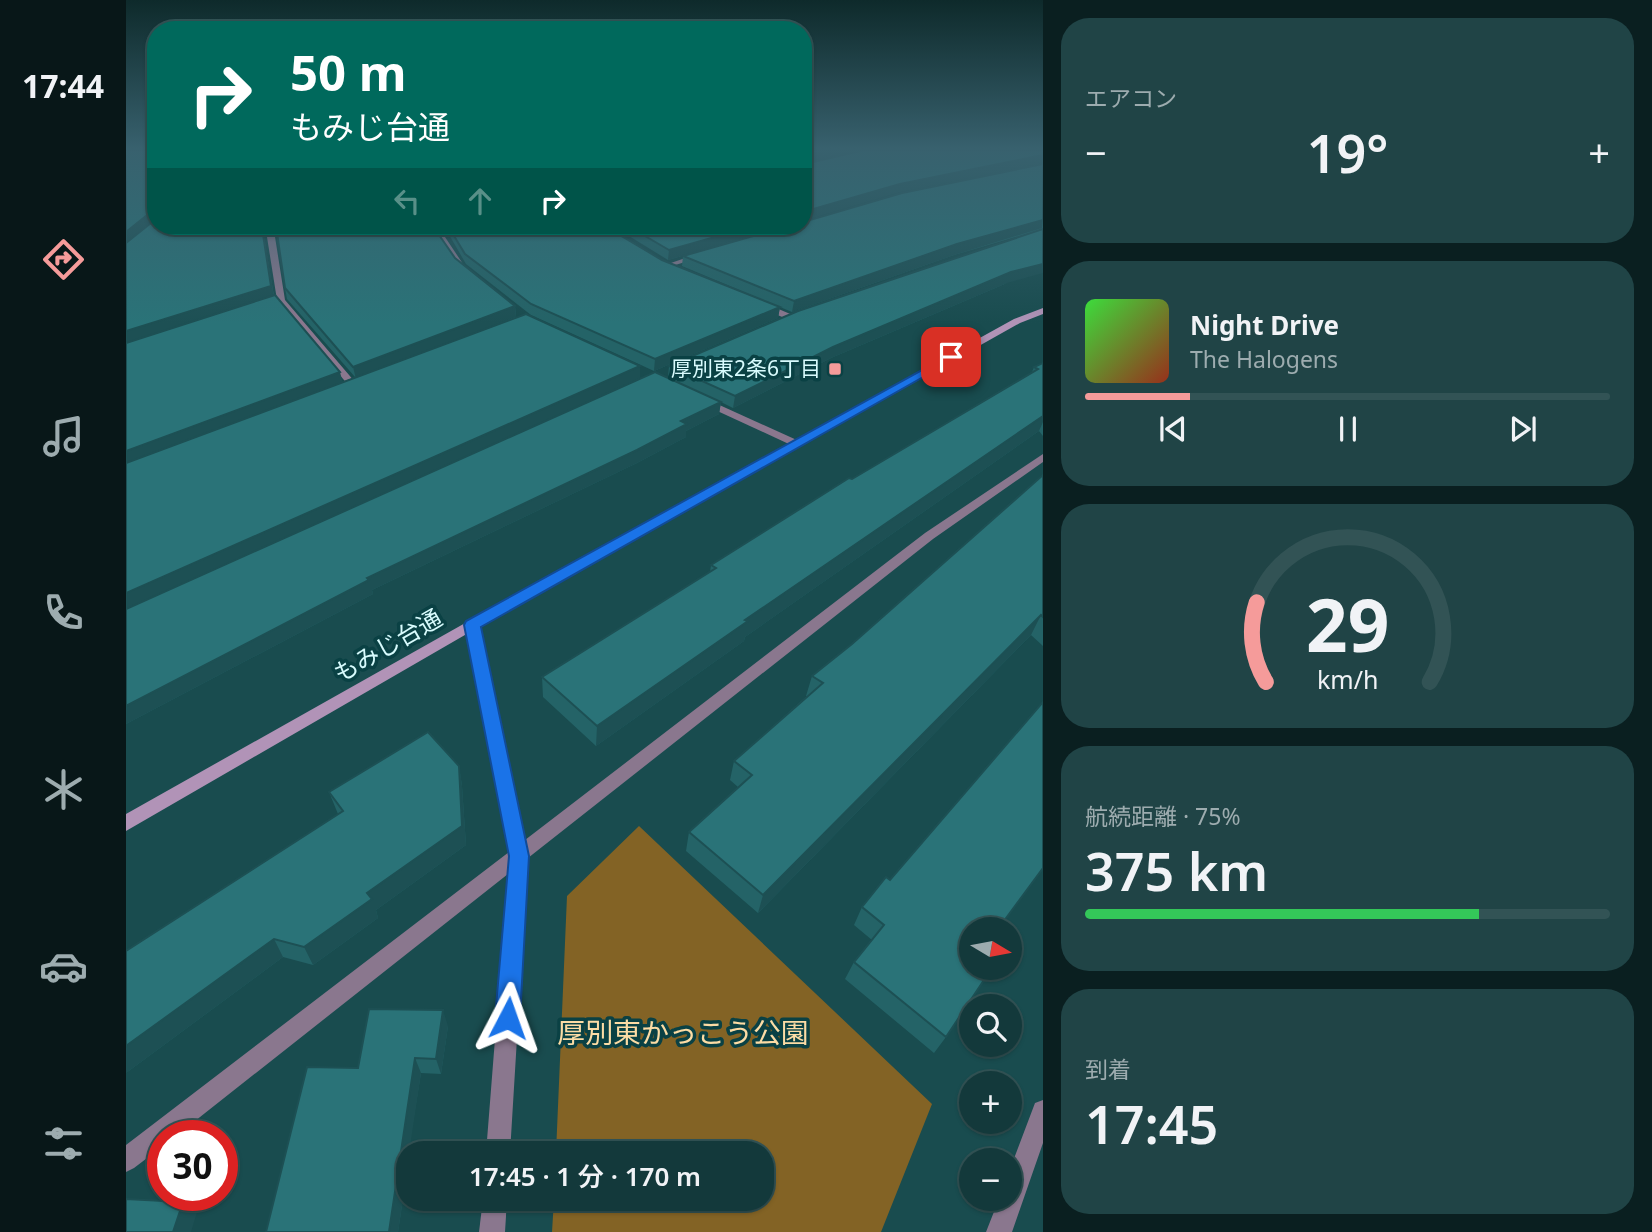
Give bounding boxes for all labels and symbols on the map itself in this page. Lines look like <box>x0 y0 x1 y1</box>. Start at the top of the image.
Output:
pin <box>921 327 981 387</box>
place label: 厚別東2条6丁目 <box>671 354 821 382</box>
marker: 厚別東2条6丁目 <box>827 361 843 377</box>
street label: もみじ台通 <box>327 600 447 689</box>
north arrow <box>959 917 1022 980</box>
position arrow <box>471 981 545 1055</box>
park label: 厚別東かっこう公園 <box>557 1013 809 1051</box>
speed limit sign: 30 <box>147 1120 238 1211</box>

